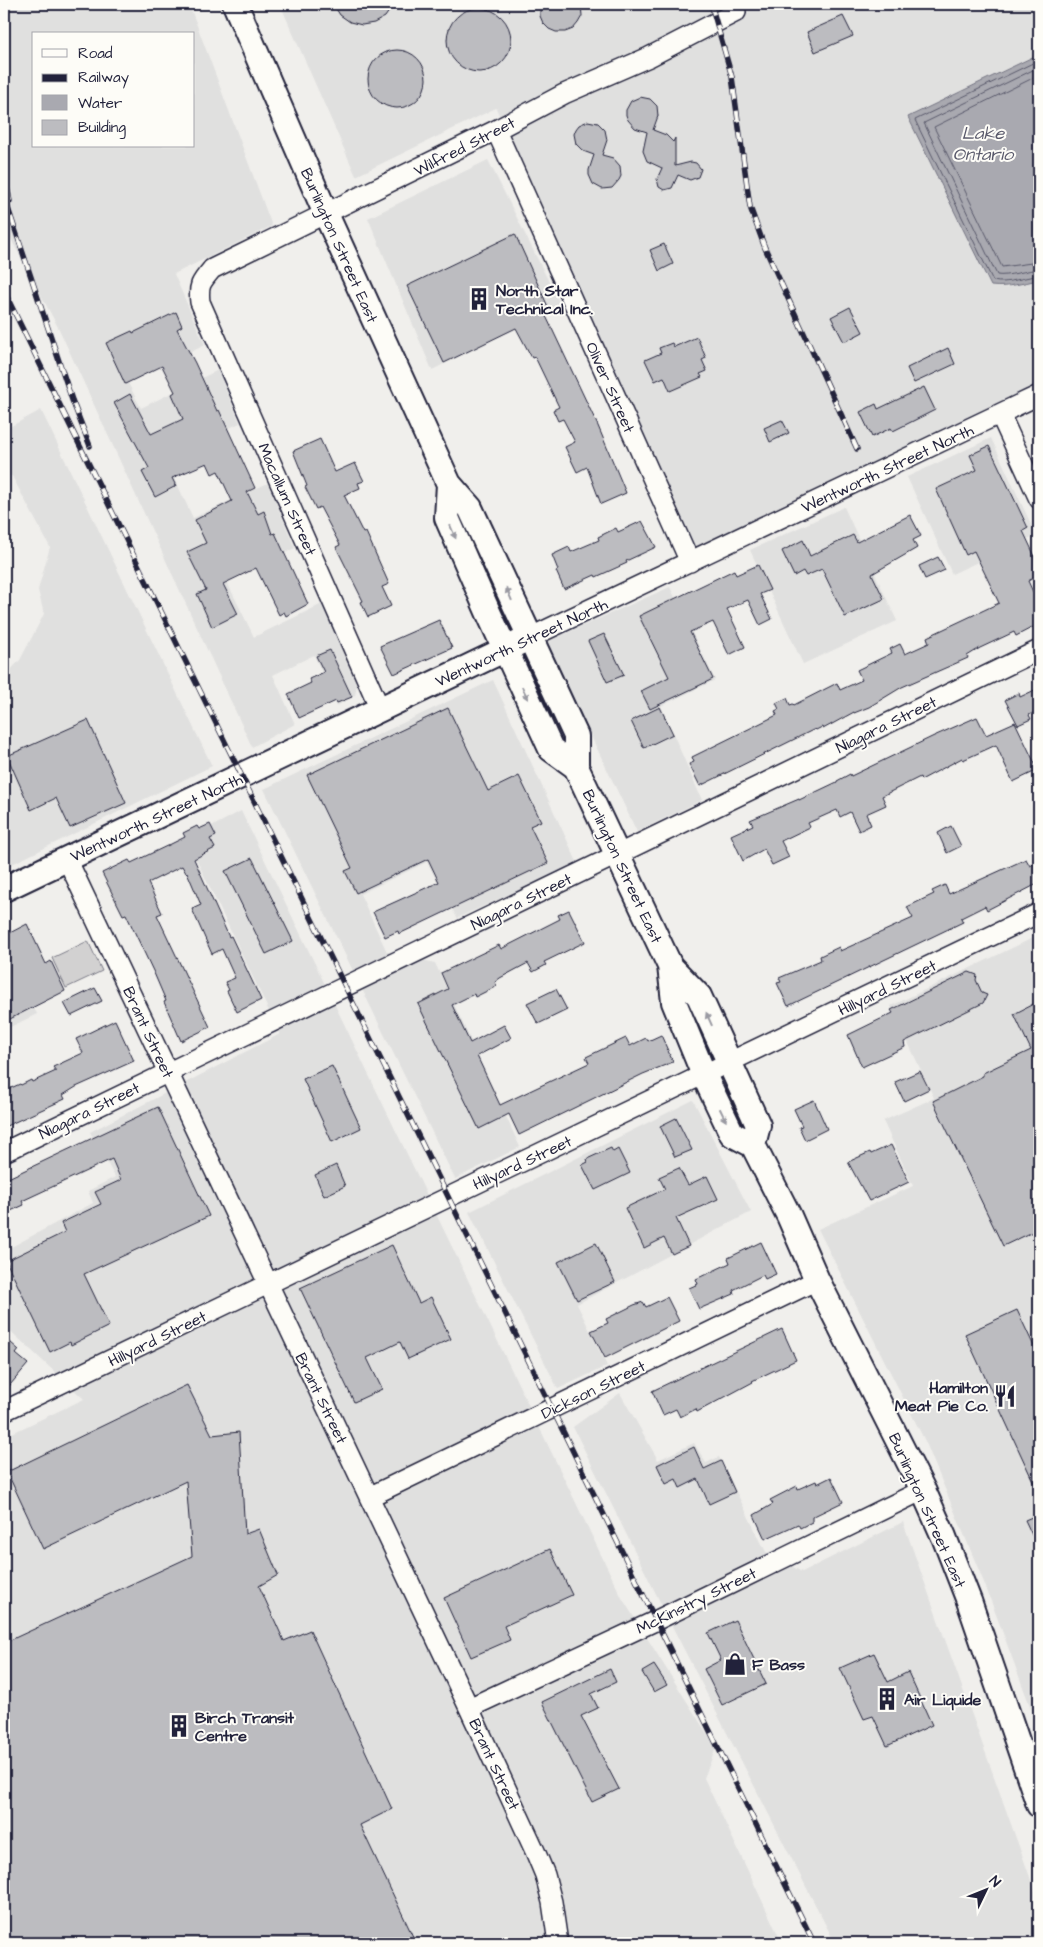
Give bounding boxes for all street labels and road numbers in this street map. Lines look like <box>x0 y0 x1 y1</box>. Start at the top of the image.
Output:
street label: Wilfred Street <box>410 112 519 182</box>
street label: Burlington Street East <box>294 165 383 327</box>
street label: Oliver Street <box>580 339 640 437</box>
street label: Wentworth Street North <box>798 419 977 519</box>
street label: Macallum Street <box>252 440 322 560</box>
street label: Wentworth Street North <box>432 593 611 693</box>
street label: Niagara Street <box>832 691 941 760</box>
street label: Wentworth Street North <box>67 768 246 868</box>
street label: Burlington Street East <box>576 786 668 948</box>
street label: Niagara Street <box>467 868 576 937</box>
street label: Hillyard Street <box>835 954 941 1022</box>
street label: Brant Street <box>117 983 179 1082</box>
street label: Niagara Street <box>35 1077 144 1146</box>
street label: Hillyard Street <box>469 1130 576 1196</box>
street label: Hillyard Street <box>105 1305 211 1373</box>
street label: Brant Street <box>290 1349 353 1448</box>
street label: Dickson Street <box>538 1355 650 1425</box>
street label: Burlington Street East <box>882 1430 971 1592</box>
street label: McKinstry Street <box>633 1562 761 1640</box>
street label: Brant Street <box>463 1715 525 1814</box>

